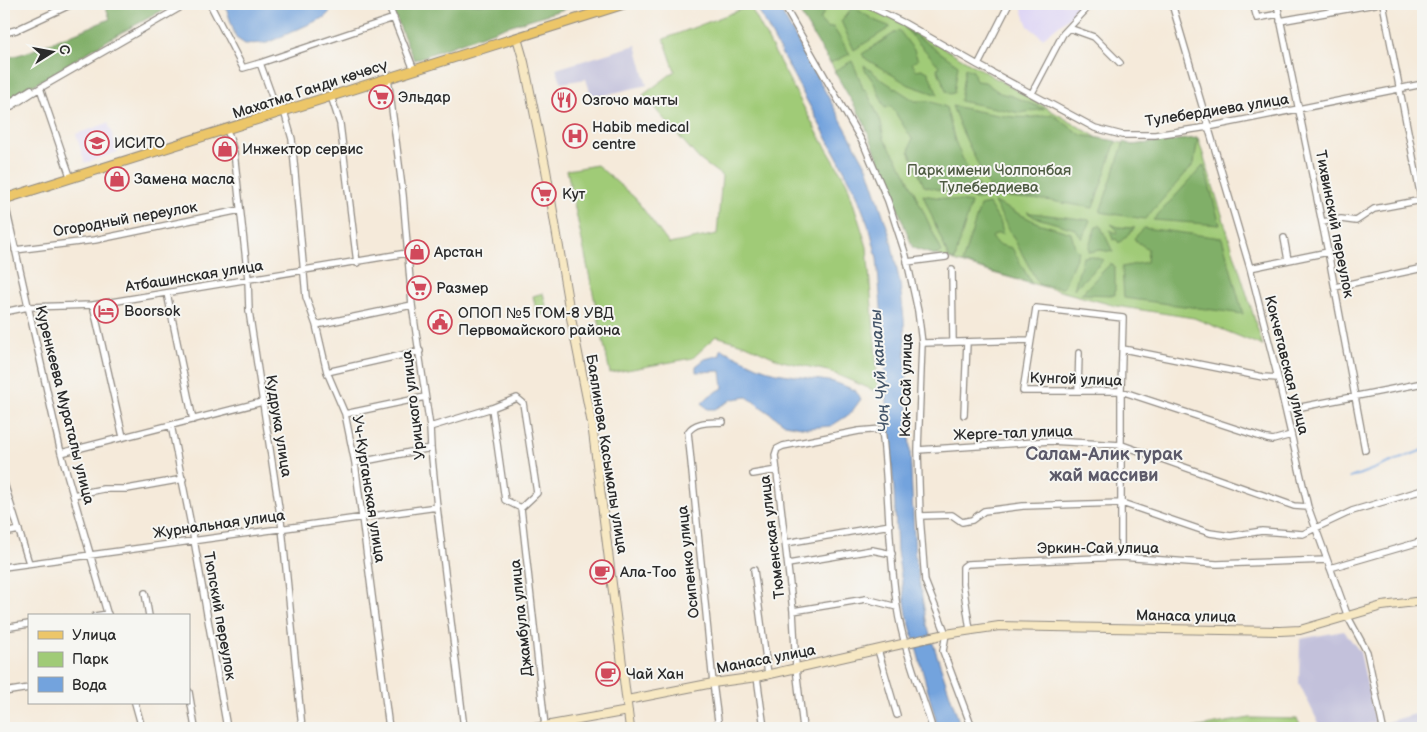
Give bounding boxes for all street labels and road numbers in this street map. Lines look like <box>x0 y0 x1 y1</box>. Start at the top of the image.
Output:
street label: Махатма Ганди көчөсү <box>230 55 390 124</box>
street label: Тулебердиева улица <box>1144 90 1290 131</box>
street label: Тихвинский переулок <box>1311 149 1358 300</box>
street label: Огородный переулок <box>52 197 199 242</box>
street label: Атбашинская улица <box>123 256 265 297</box>
street label: Кокчетавская улица <box>1260 294 1313 437</box>
street label: Куренкеева Мураталы улица <box>31 304 99 507</box>
street label: Кок-Сай улица <box>896 333 917 437</box>
street label: Урицкого улица <box>397 349 430 461</box>
street label: Баялинова Касымалы улица <box>581 353 632 555</box>
street label: Кунгой улица <box>1029 368 1123 391</box>
street label: Кудрука улица <box>261 374 296 479</box>
street label: Уч-Курганская улица <box>347 414 390 564</box>
street label: Жерге-тал улица <box>953 422 1073 445</box>
street label: Тюменская улица <box>755 474 790 600</box>
street label: Осипенко улица <box>673 505 704 619</box>
street label: Журнальная улица <box>152 506 286 543</box>
street label: Эркин-Сай улица <box>1037 539 1159 558</box>
street label: Тюпский переулок <box>199 550 240 682</box>
street label: Джамбула улица <box>506 558 537 677</box>
street label: Манаса улица <box>1136 606 1237 627</box>
street label: Манаса улица <box>715 641 817 678</box>

